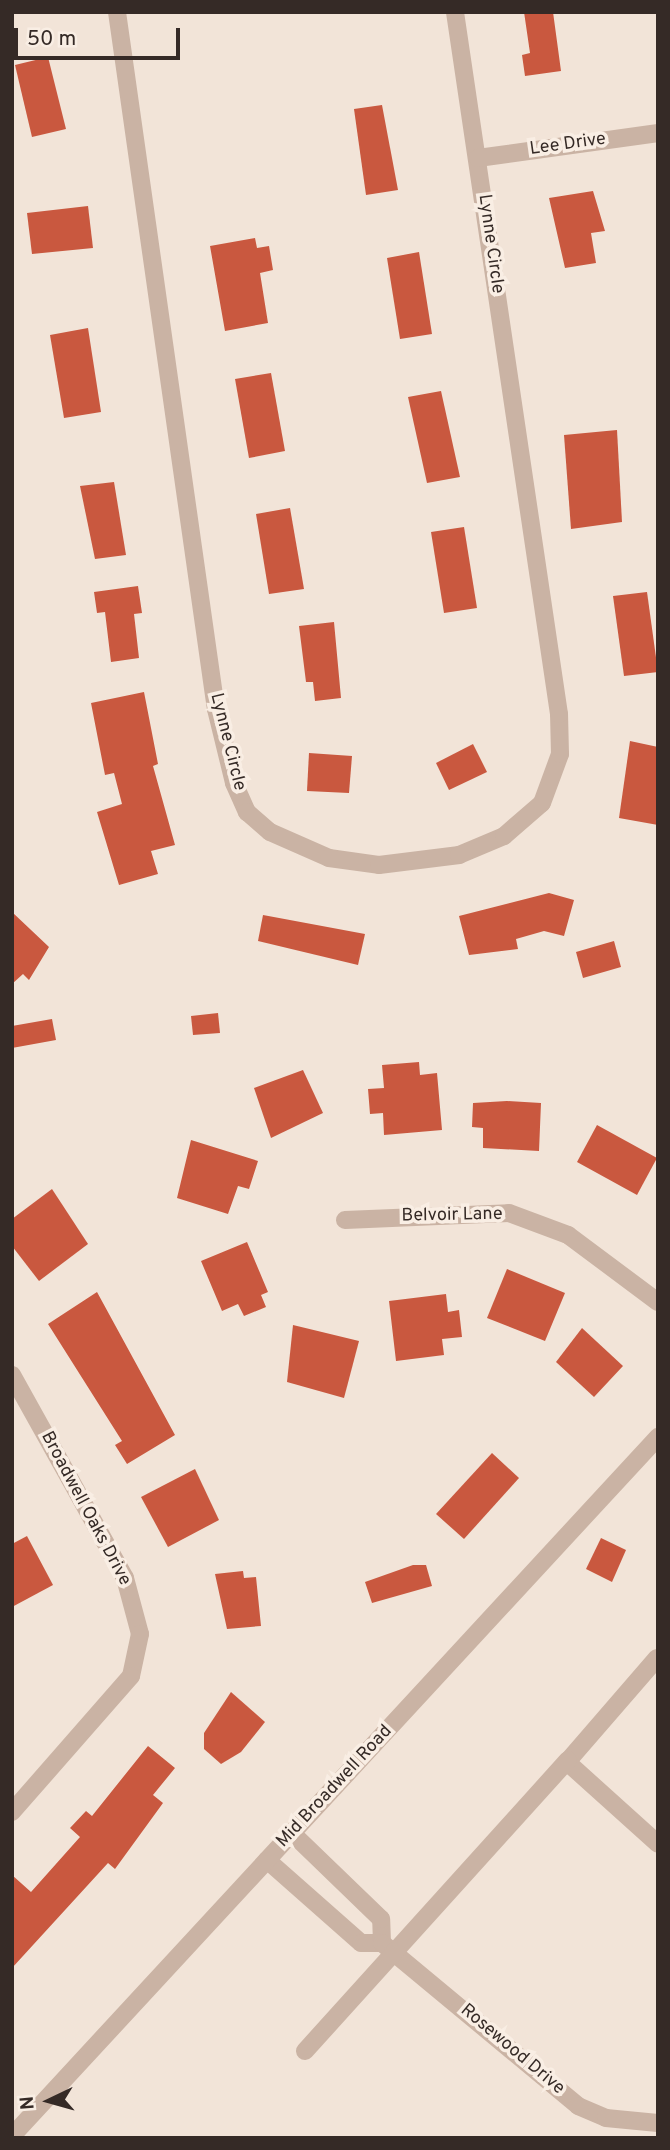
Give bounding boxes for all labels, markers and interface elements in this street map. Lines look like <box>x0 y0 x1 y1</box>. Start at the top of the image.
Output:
scale bar <box>18 14 184 58</box>
text: 50 m <box>27 26 76 53</box>
street label: Lee Drive <box>529 129 607 161</box>
street label: Lynne Circle <box>472 193 508 295</box>
street label: Lynne Circle <box>204 691 250 793</box>
street label: Belvoir Lane <box>401 1204 503 1228</box>
street label: Broadwell Oaks Drive <box>35 1428 135 1590</box>
street label: Mid Broadwell Road <box>273 1721 397 1853</box>
street label: Rosewood Drive <box>455 2000 569 2100</box>
north arrow <box>14 2066 84 2136</box>
text: N <box>16 2095 41 2111</box>

